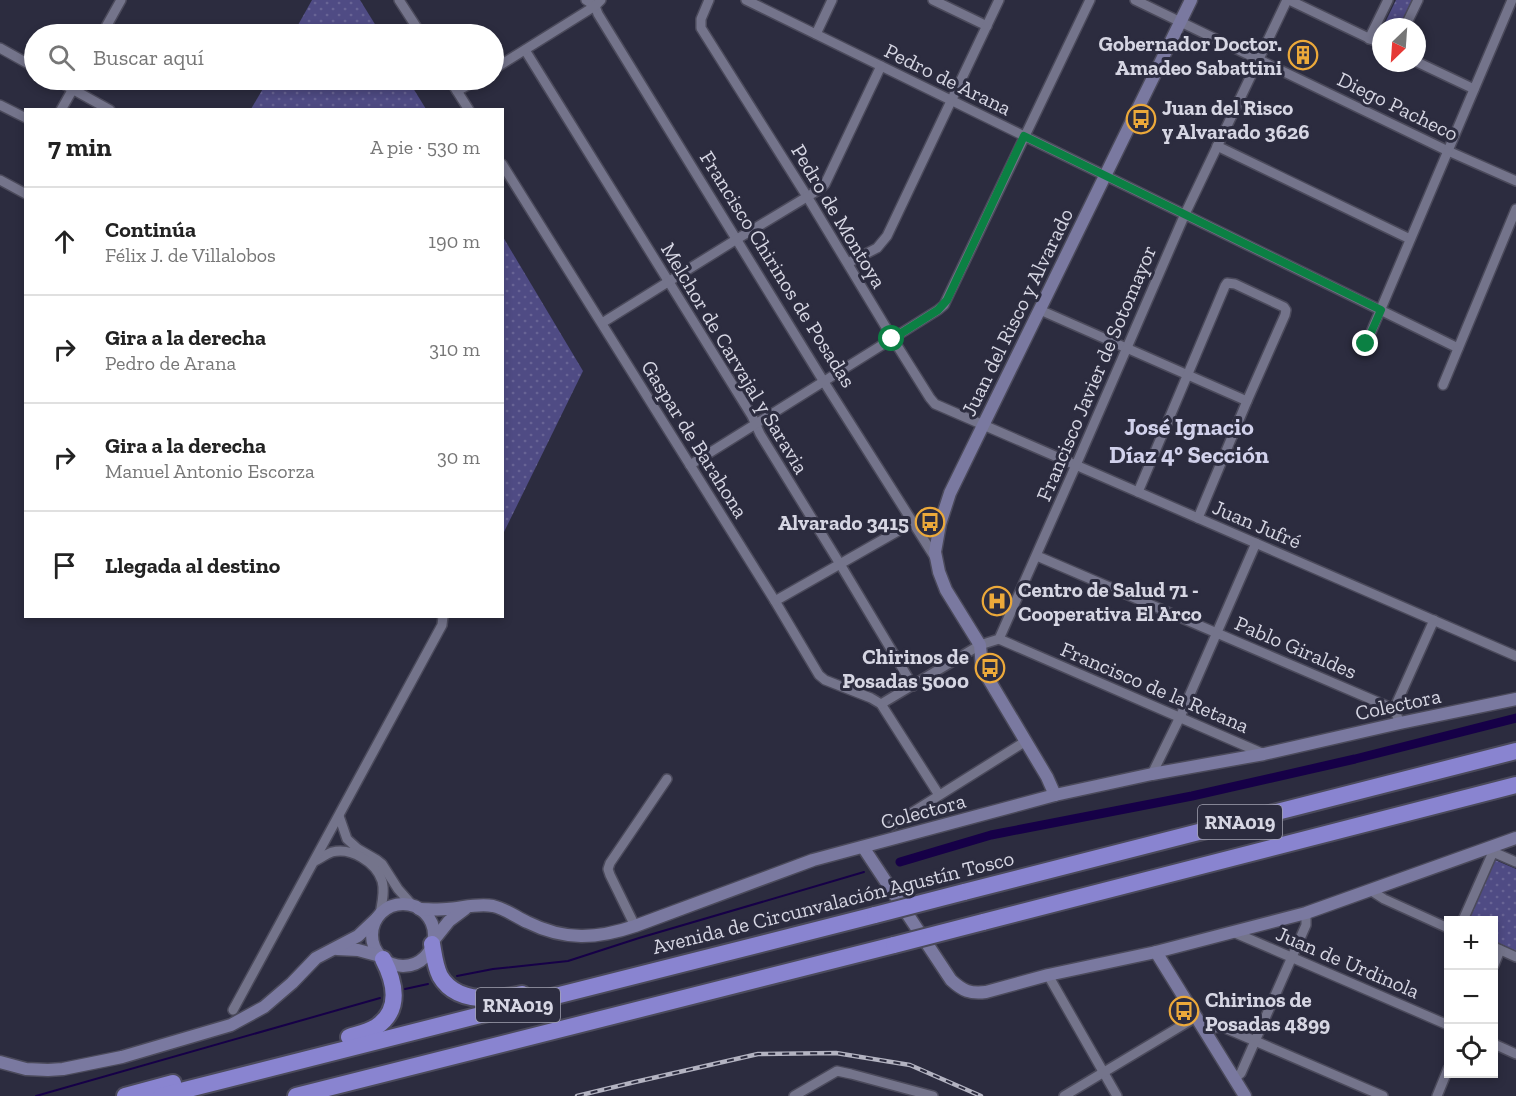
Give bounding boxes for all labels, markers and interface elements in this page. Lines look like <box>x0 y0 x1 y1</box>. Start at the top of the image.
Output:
north arrow <box>1372 18 1426 72</box>
search box <box>24 24 504 90</box>
place label: Gobernador Doctor. Amadeo Sabattini <box>1099 31 1282 80</box>
street label: Pedro de Arana <box>881 38 1015 120</box>
building icon: Gobernador Doctor. Amadeo Sabattini <box>1287 39 1319 71</box>
icon: search <box>45 41 78 74</box>
text: Buscar aquí <box>93 44 204 71</box>
street label: Diego Pacheco <box>1333 66 1463 146</box>
place label: Juan del Risco y Alvarado 3626 <box>1162 95 1309 144</box>
bus stop icon: Juan del Risco y Alvarado 3626 <box>1125 103 1157 135</box>
text: 7 min <box>48 131 112 163</box>
text: A pie · 530 m <box>370 135 480 159</box>
street label: Pedro de Montoya <box>786 139 892 293</box>
street label: Francisco Chirinos de Posadas <box>695 146 861 392</box>
street label: Juan del Risco y Alvarado <box>956 204 1078 420</box>
text: Continúa <box>105 216 196 243</box>
icon: ahead <box>48 225 81 258</box>
text: 190 m <box>428 229 480 253</box>
street label: Melchor de Carvajal y Saravia <box>655 238 814 479</box>
street label: Francisco Javier de Sotomayor <box>1031 241 1161 505</box>
text: Félix J. de Villalobos <box>105 243 276 267</box>
text: Gira a la derecha <box>105 324 266 351</box>
route start <box>878 325 904 351</box>
route end <box>1352 330 1378 356</box>
icon: right <box>48 333 81 366</box>
text: 310 m <box>429 337 480 361</box>
text: Pedro de Arana <box>105 351 236 375</box>
street label: Gaspar de Barahona <box>636 355 754 523</box>
district label: José Ignacio Díaz 4° Sección <box>1109 412 1269 469</box>
text: Gira a la derecha <box>105 432 266 459</box>
icon: right <box>48 441 81 474</box>
text: 30 m <box>437 445 480 469</box>
text: Manuel Antonio Escorza <box>105 459 315 483</box>
street label: Juan Jufré <box>1209 494 1305 554</box>
bus stop icon: Alvarado 3415 <box>914 506 946 538</box>
place label: Alvarado 3415 <box>778 510 909 535</box>
icon: arrive <box>48 549 81 582</box>
text: Llegada al destino <box>105 552 280 579</box>
place label: Centro de Salud 71 - Cooperativa El Arco <box>1018 577 1202 626</box>
hospital icon: Centro de Salud 71 - Cooperativa El Arco <box>981 585 1013 617</box>
street label: Pablo Giraldes <box>1231 610 1361 684</box>
street label: Francisco de la Retana <box>1057 636 1253 738</box>
place label: Chirinos de Posadas 5000 <box>842 644 969 693</box>
bus stop icon: Chirinos de Posadas 5000 <box>974 652 1006 684</box>
street label: Colectora <box>1353 683 1443 725</box>
street label: Colectora <box>878 788 968 834</box>
road number: RNA019 <box>1198 805 1282 839</box>
street label: Avenida de Circunvalación Agustín Tosco <box>650 845 1016 959</box>
map controls <box>1444 916 1498 1078</box>
button: + <box>1444 916 1498 970</box>
street label: Juan de Urdinola <box>1273 921 1423 1003</box>
button: − <box>1444 970 1498 1024</box>
place label: Chirinos de Posadas 4899 <box>1205 987 1330 1036</box>
road number: RNA019 <box>476 988 560 1022</box>
bus stop icon: Chirinos de Posadas 4899 <box>1168 995 1200 1027</box>
button: locate <box>1444 1024 1498 1078</box>

